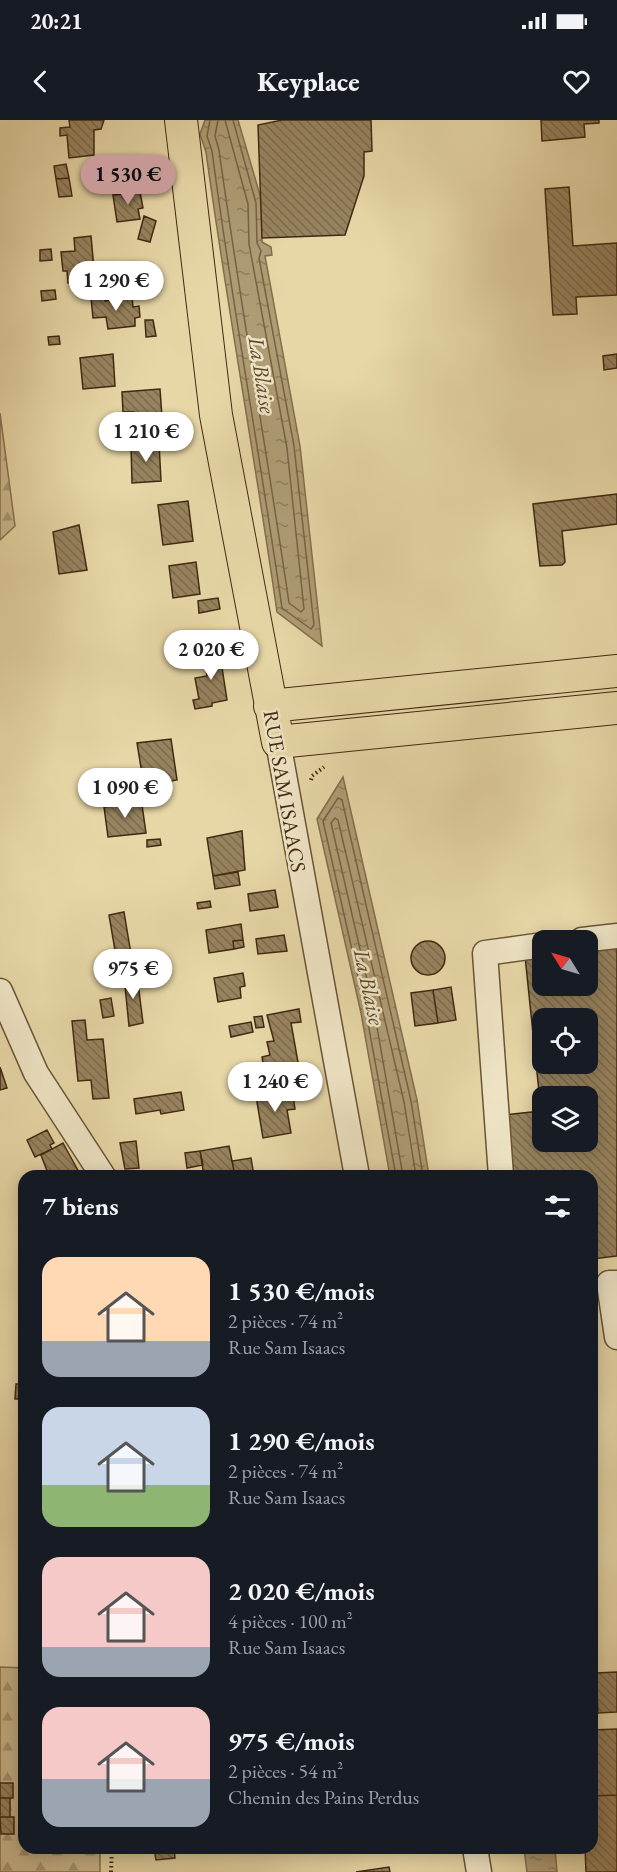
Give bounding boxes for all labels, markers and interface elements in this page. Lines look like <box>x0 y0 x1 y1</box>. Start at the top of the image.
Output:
text: 20:21 <box>30 7 83 36</box>
text: Keyplace <box>257 64 360 99</box>
icon: back <box>24 65 57 98</box>
icon: heart <box>560 65 593 98</box>
pin: 1 530 € <box>73 155 183 206</box>
text: 1 530 € <box>95 161 161 187</box>
pin: 1 290 € <box>61 261 171 312</box>
text: 1 290 € <box>83 267 149 293</box>
water label: La Blaise <box>241 334 282 416</box>
pin: 1 210 € <box>91 412 201 463</box>
text: 1 210 € <box>113 418 179 444</box>
pin: 2 020 € <box>156 630 266 681</box>
text: 2 020 € <box>178 636 244 662</box>
street label: RUE SAM ISAACS <box>257 708 313 874</box>
pin: 1 090 € <box>70 768 180 819</box>
text: 1 090 € <box>92 774 158 800</box>
north arrow <box>532 930 598 996</box>
map controls <box>532 930 598 1152</box>
water label: La Blaise <box>347 945 391 1028</box>
pin: 975 € <box>91 949 175 1000</box>
text: 975 € <box>107 955 159 981</box>
button: locate <box>532 1008 598 1074</box>
pin: 1 240 € <box>220 1062 330 1113</box>
text: 1 240 € <box>242 1068 308 1094</box>
button: layers <box>532 1086 598 1152</box>
text: 7 biens <box>42 1189 119 1223</box>
icon: filters <box>541 1190 574 1223</box>
text: 1 530 €/mois <box>228 1274 375 1308</box>
icon: home <box>90 1281 162 1353</box>
text: 2 pièces · 74 m² <box>228 1308 343 1334</box>
text: Rue Sam Isaacs <box>228 1334 345 1360</box>
text: 1 290 €/mois <box>228 1424 375 1458</box>
icon: home <box>90 1431 162 1503</box>
text: 2 pièces · 74 m² <box>228 1458 343 1484</box>
text: Rue Sam Isaacs <box>228 1484 345 1510</box>
text: 2 020 €/mois <box>228 1574 375 1608</box>
icon: home <box>90 1581 162 1653</box>
text: 4 pièces · 100 m² <box>228 1608 353 1634</box>
text: Rue Sam Isaacs <box>228 1634 345 1660</box>
text: 975 €/mois <box>228 1724 355 1758</box>
icon: home <box>90 1731 162 1803</box>
text: 2 pièces · 54 m² <box>228 1758 343 1784</box>
text: Chemin des Pains Perdus <box>228 1784 419 1810</box>

